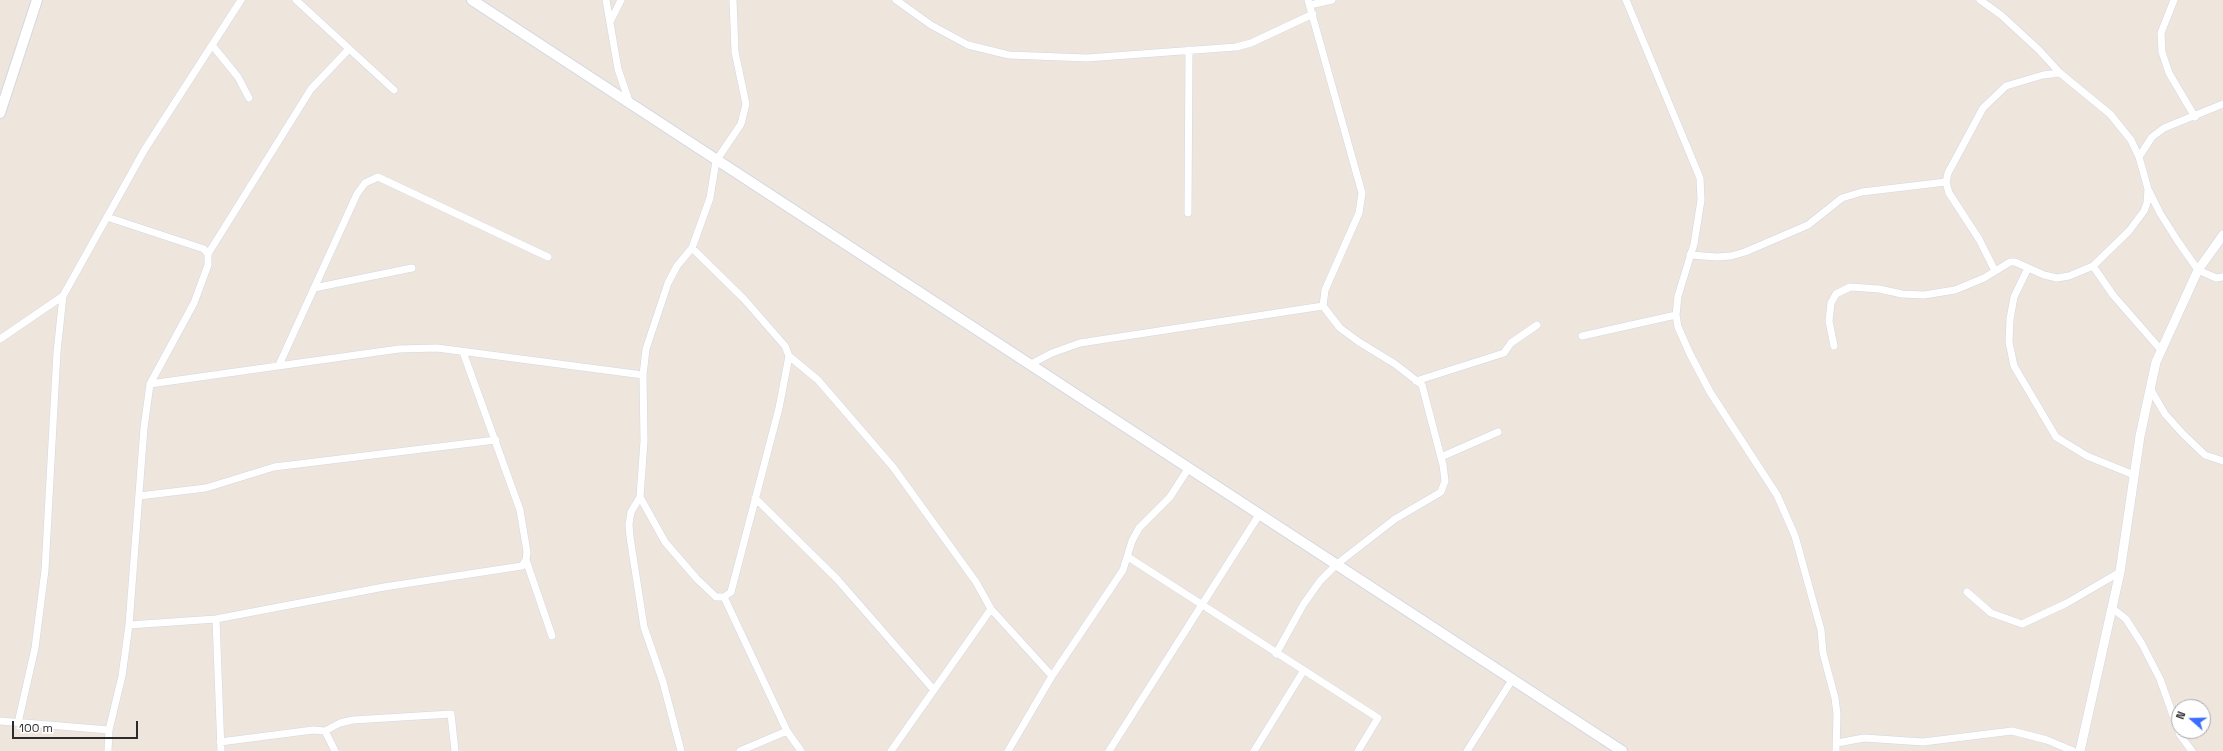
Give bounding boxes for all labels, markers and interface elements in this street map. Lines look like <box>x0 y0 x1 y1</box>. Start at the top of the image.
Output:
north arrow <box>2171 699 2211 739</box>
text: N <box>2173 709 2189 721</box>
scale bar <box>14 713 140 739</box>
text: 100 m <box>19 720 53 736</box>

